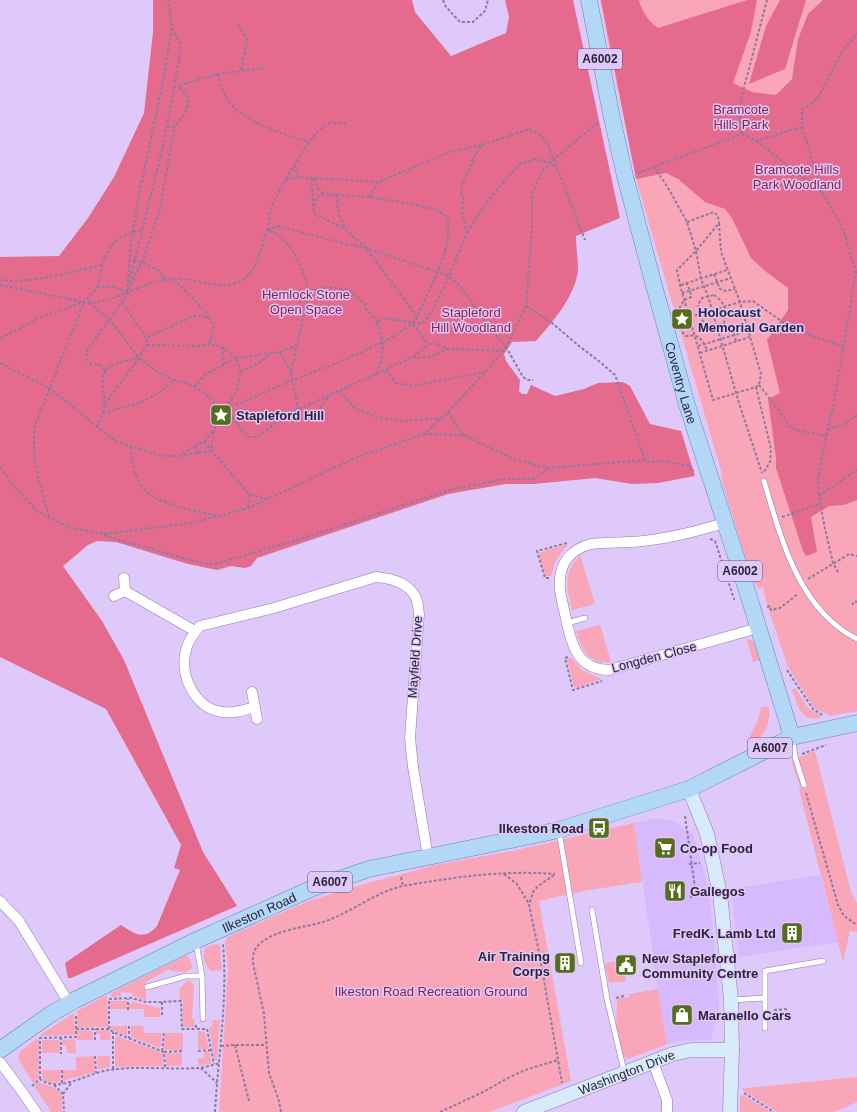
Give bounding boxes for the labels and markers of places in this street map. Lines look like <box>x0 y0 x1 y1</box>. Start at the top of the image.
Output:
place label: Holocaust Memorial Garden <box>698 305 804 335</box>
place icon: Holocaust Memorial Garden <box>669 306 695 332</box>
place icon: Stapleford Hill <box>208 402 234 428</box>
place label: Stapleford Hill <box>236 408 324 423</box>
bus stop icon: Ilkeston Road <box>586 815 612 841</box>
place label: Ilkeston Road <box>499 821 584 836</box>
supermarket icon: Co-op Food <box>652 835 678 861</box>
place label: Co-op Food <box>680 841 753 856</box>
restaurant icon: Gallegos <box>662 878 688 904</box>
place label: Gallegos <box>690 884 745 899</box>
building icon: FredK. Lamb Ltd <box>779 920 805 946</box>
place label: FredK. Lamb Ltd <box>673 926 776 941</box>
place label: Air Training Corps <box>478 949 550 979</box>
building icon: Air Training Corps <box>552 950 578 976</box>
place label: New Stapleford Community Centre <box>642 951 758 981</box>
public building icon: New Stapleford Community Centre <box>613 952 639 978</box>
shop icon: Maranello Cars <box>669 1002 695 1028</box>
place label: Maranello Cars <box>698 1008 791 1023</box>

